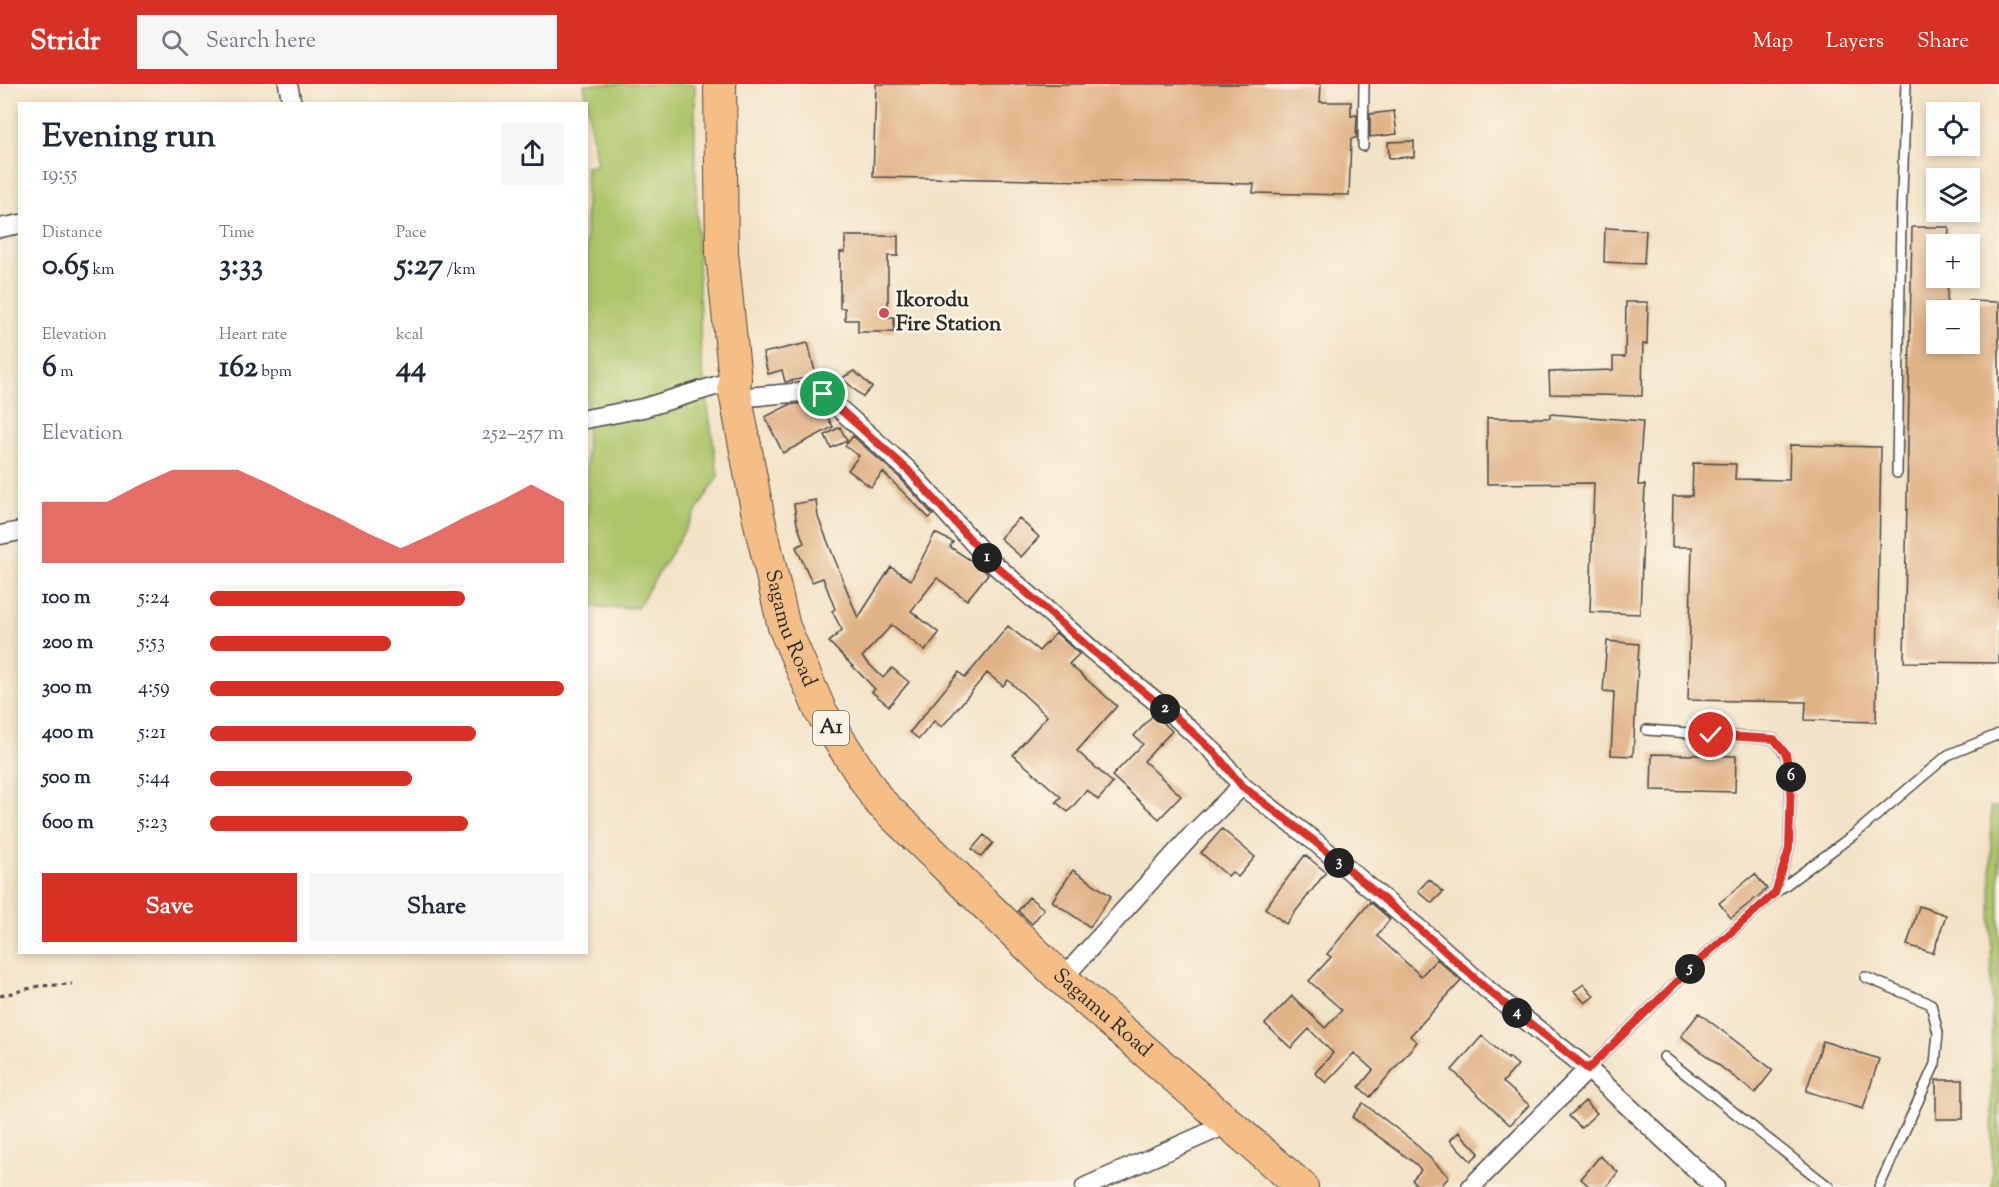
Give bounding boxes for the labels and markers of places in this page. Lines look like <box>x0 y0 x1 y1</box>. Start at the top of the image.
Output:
place label: Ikorodu Fire Station <box>896 286 1002 340</box>
marker: Ikorodu Fire Station <box>877 306 891 320</box>
pin <box>797 368 848 419</box>
pin: 1 <box>972 543 1002 573</box>
pin: 2 <box>1150 694 1180 724</box>
pin <box>1685 709 1736 760</box>
pin: 6 <box>1776 762 1806 792</box>
pin: 3 <box>1324 848 1354 878</box>
pin: 5 <box>1675 954 1705 984</box>
pin: 4 <box>1502 998 1532 1028</box>

